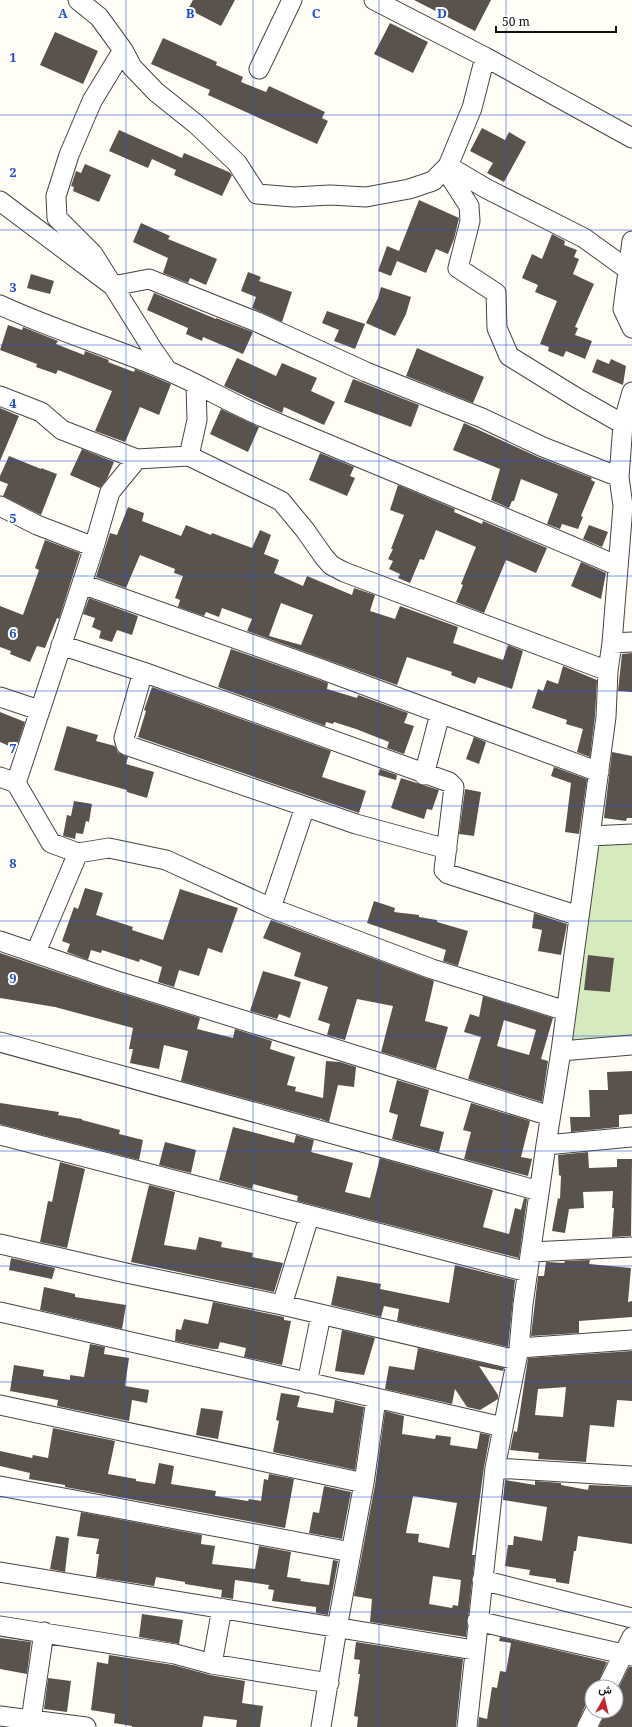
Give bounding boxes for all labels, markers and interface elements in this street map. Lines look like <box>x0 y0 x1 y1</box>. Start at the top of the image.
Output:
text: A <box>58 4 68 22</box>
text: B <box>186 4 195 22</box>
text: C <box>312 4 321 22</box>
text: D <box>437 4 447 22</box>
scale bar <box>496 8 616 34</box>
text: 50 m <box>502 13 530 30</box>
text: 1 <box>9 48 17 66</box>
text: 2 <box>9 163 17 181</box>
text: 3 <box>9 278 17 296</box>
text: 4 <box>9 394 17 412</box>
text: 5 <box>9 509 17 527</box>
text: 6 <box>9 624 17 642</box>
text: 7 <box>9 739 17 757</box>
text: 8 <box>9 854 17 872</box>
text: 9 <box>9 969 17 987</box>
north arrow <box>584 1679 624 1719</box>
text: ش <box>598 1680 613 1697</box>

